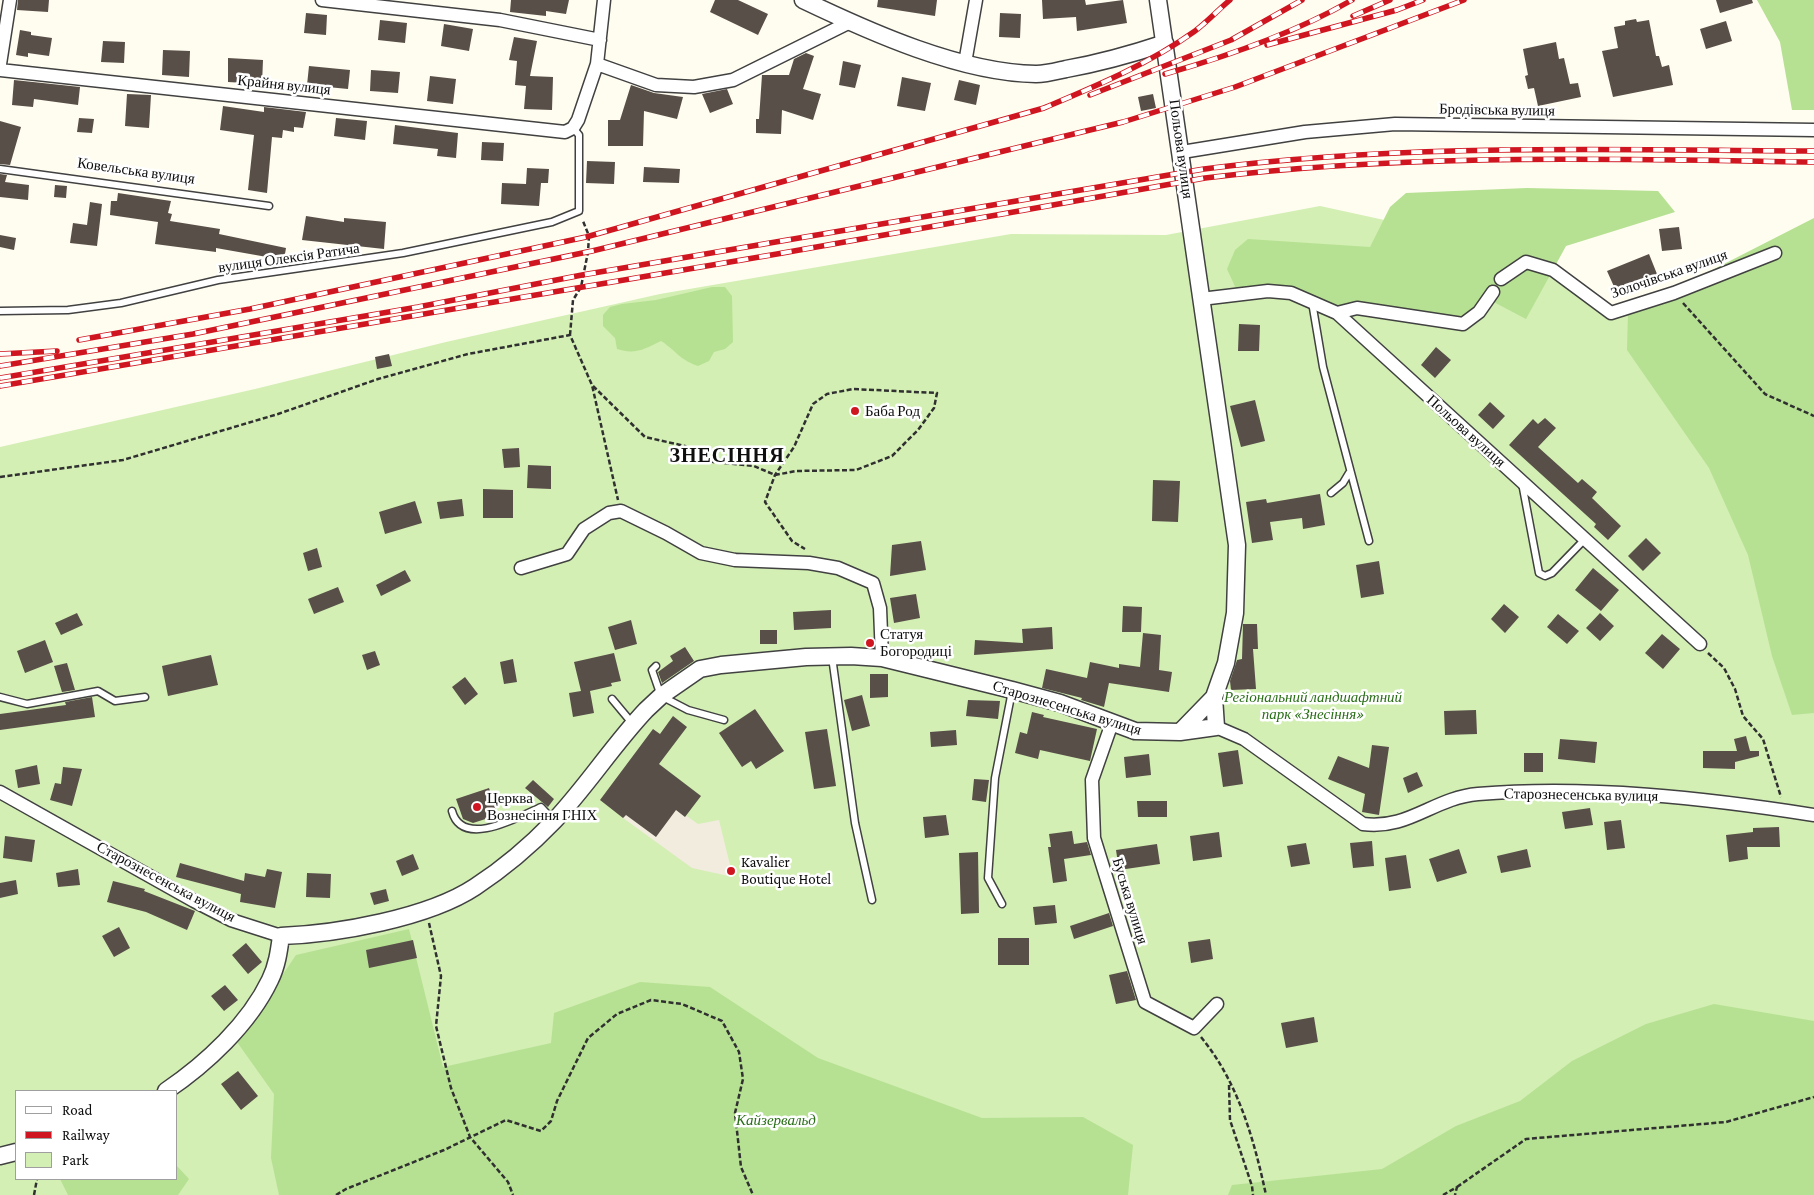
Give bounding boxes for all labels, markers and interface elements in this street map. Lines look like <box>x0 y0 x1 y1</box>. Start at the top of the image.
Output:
street label: Крайня вулиця <box>236 71 332 99</box>
street label: Польова вулиця <box>1165 98 1197 200</box>
street label: Бродівська вулиця <box>1439 100 1555 120</box>
street label: Ковельська вулиця <box>76 154 196 188</box>
street label: вулиця Олексія Ратича <box>217 239 361 277</box>
street label: Золочівська вулиця <box>1608 246 1730 302</box>
street label: Польова вулиця <box>1423 391 1509 471</box>
place label: Баба Род <box>865 402 920 420</box>
marker: Баба Род <box>849 405 861 417</box>
district label: ЗНЕСІННЯ <box>668 444 786 468</box>
place label: Статуя Богородиці <box>880 625 952 660</box>
marker: Статуя Богородиці <box>864 637 876 649</box>
street label: Старознесенська вулиця <box>990 677 1144 739</box>
park label: Регіональний ландшафтний парк «Знесіння» <box>1224 688 1402 723</box>
street label: Старознесенська вулиця <box>1504 785 1658 805</box>
place label: Церква Вознесіння ГНІХ <box>487 789 597 824</box>
marker: Церква Вознесіння ГНІХ <box>471 801 483 813</box>
street label: Старознесенська вулиця <box>94 838 238 926</box>
place label: Kavalier Boutique Hotel <box>741 853 831 888</box>
street label: Буська вулиця <box>1108 856 1152 946</box>
marker: Kavalier Boutique Hotel <box>725 865 737 877</box>
legend <box>15 1090 178 1180</box>
text: Road <box>62 1102 92 1118</box>
park label: Кайзервальд <box>736 1111 816 1129</box>
text: Railway <box>62 1127 110 1143</box>
text: Park <box>62 1152 89 1168</box>

